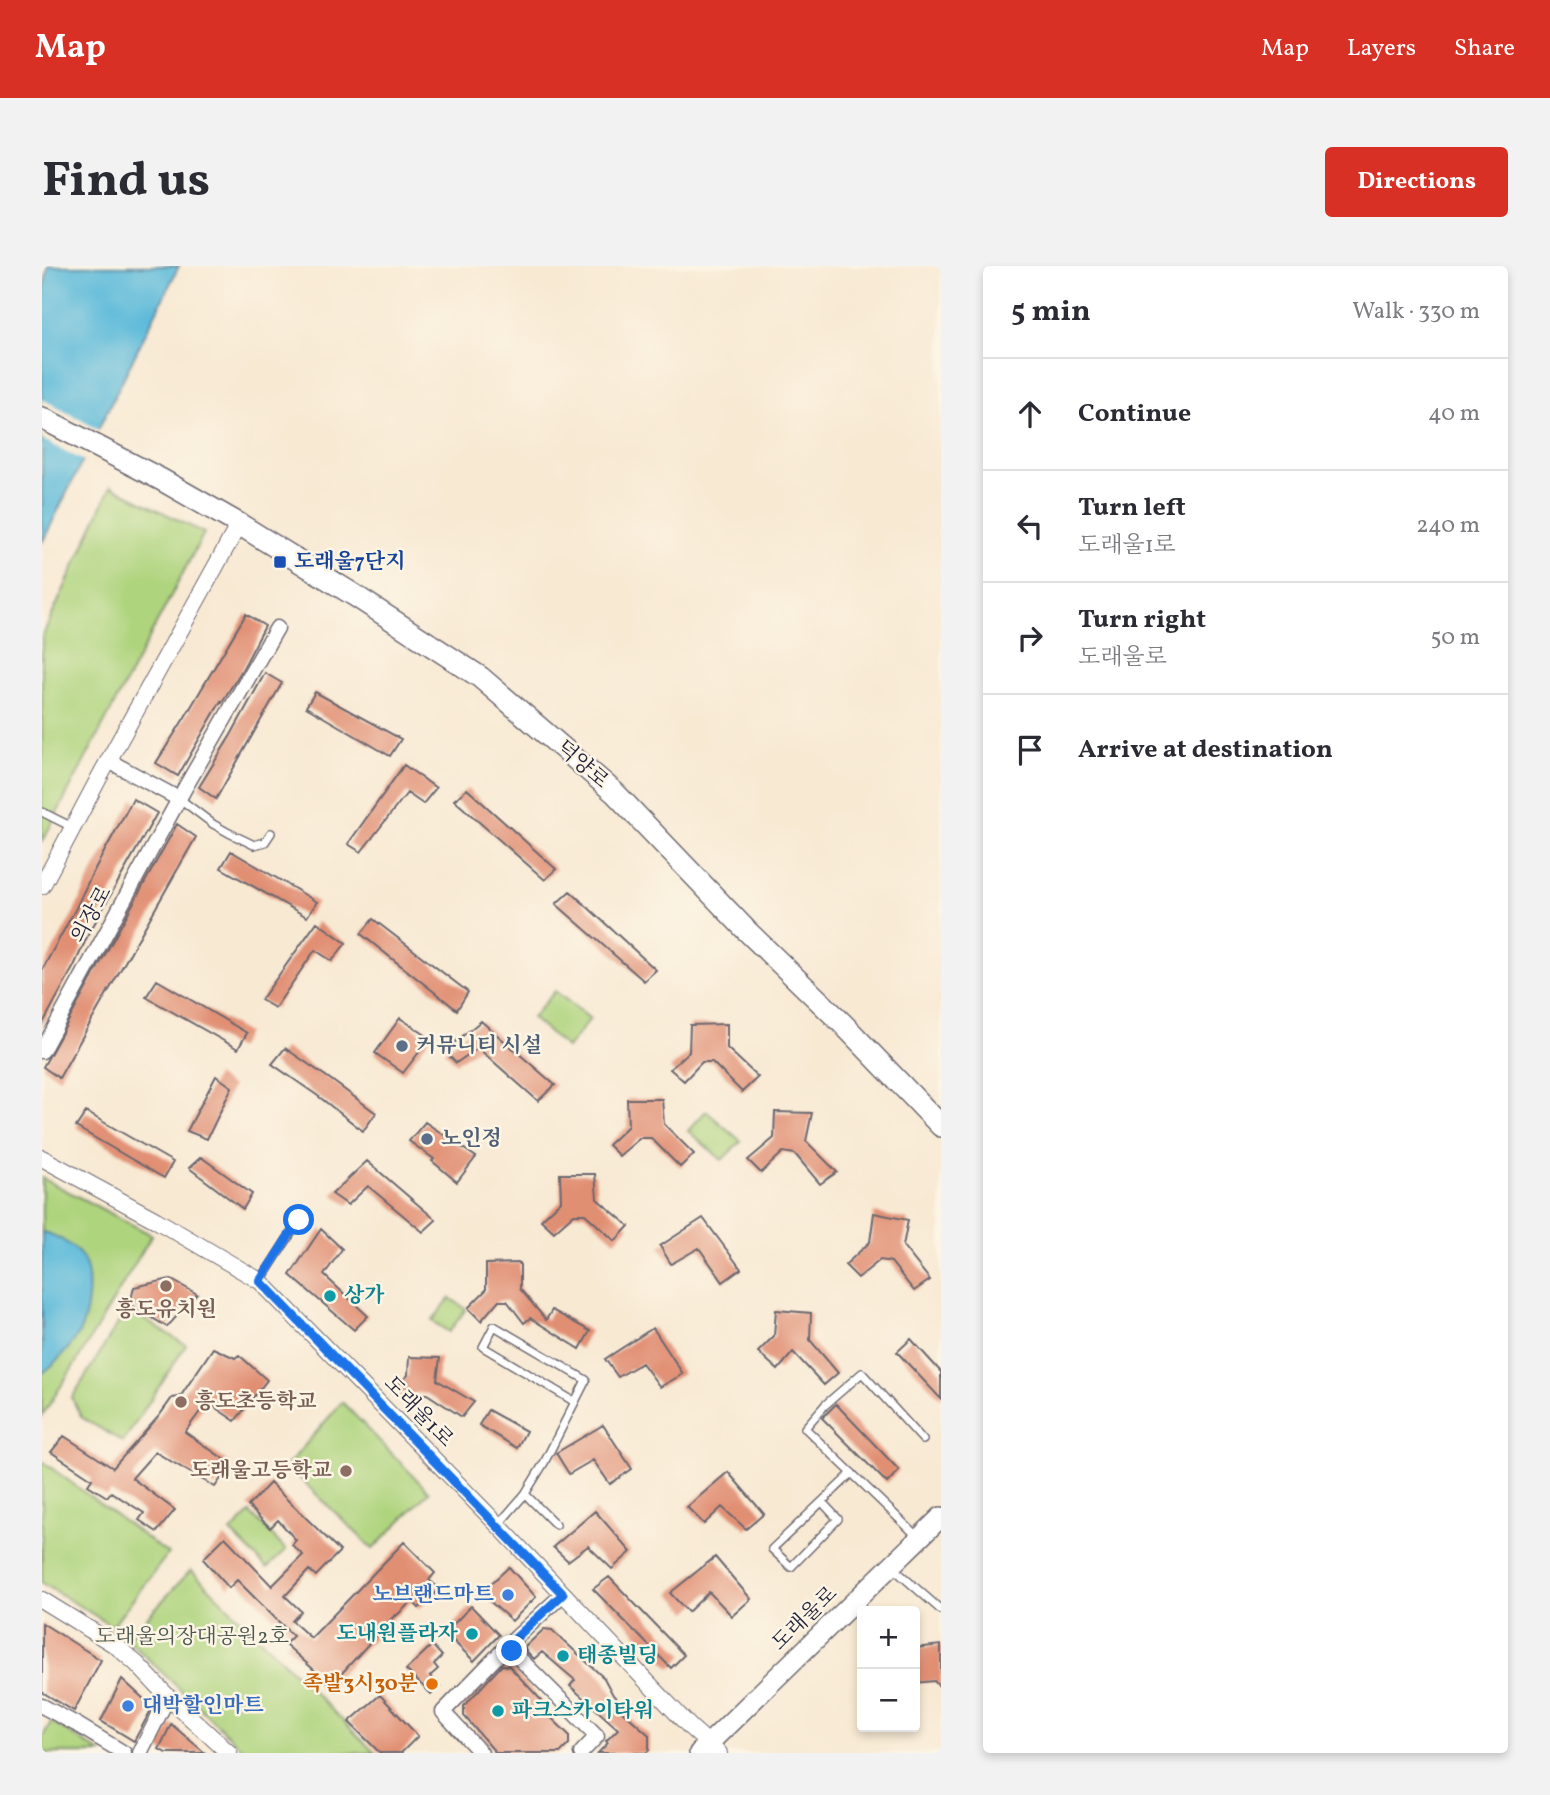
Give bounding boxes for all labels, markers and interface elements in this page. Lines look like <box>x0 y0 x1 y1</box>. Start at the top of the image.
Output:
text: Map <box>35 26 106 72</box>
text: Map <box>1261 32 1309 66</box>
text: Layers <box>1347 32 1416 66</box>
text: Share <box>1454 32 1515 66</box>
button: Directions <box>1325 147 1508 217</box>
text: Find us <box>42 148 210 217</box>
text: 5 min <box>1011 291 1091 333</box>
text: Walk · 330 m <box>1352 296 1480 328</box>
icon: ahead <box>1011 395 1049 433</box>
text: Continue <box>1078 396 1191 432</box>
text: 40 m <box>1428 398 1480 430</box>
text: Turn left <box>1078 490 1186 526</box>
icon: left <box>1011 507 1049 545</box>
text: 240 m <box>1416 510 1480 542</box>
text: 도래울1로 <box>1078 530 1176 562</box>
place label: 도래울7단지 <box>294 548 405 577</box>
marker: 도래울7단지 <box>272 554 288 570</box>
text: Turn right <box>1078 602 1206 638</box>
icon: right <box>1011 619 1049 657</box>
text: 50 m <box>1431 622 1480 654</box>
text: 도래울로 <box>1078 642 1167 674</box>
icon: arrive <box>1011 731 1049 769</box>
text: Arrive at destination <box>1078 732 1333 768</box>
street label: 덕양로 <box>550 734 614 796</box>
street label: 의장로 <box>65 881 119 949</box>
place label: 커뮤니티 시설 <box>416 1032 542 1061</box>
marker: 커뮤니티 시설 <box>394 1038 410 1054</box>
place label: 노인정 <box>441 1125 502 1154</box>
marker: 노인정 <box>419 1131 435 1147</box>
route start <box>283 1204 314 1235</box>
marker: 흥도유치원 <box>158 1278 174 1294</box>
place label: 상가 <box>344 1282 385 1311</box>
marker: 상가 <box>322 1288 338 1304</box>
place label: 흥도유치원 <box>115 1296 217 1325</box>
street label: 도래울1로 <box>377 1370 459 1454</box>
place label: 흥도초등학교 <box>195 1388 317 1417</box>
marker: 흥도초등학교 <box>173 1394 189 1410</box>
place label: 도래울고등학교 <box>190 1457 332 1486</box>
marker: 도래울고등학교 <box>338 1463 354 1479</box>
street label: 도래울로 <box>766 1580 844 1658</box>
place label: 노브랜드마트 <box>372 1581 494 1610</box>
marker: 노브랜드마트 <box>500 1587 516 1603</box>
map controls <box>857 1606 920 1732</box>
button: + <box>857 1606 920 1669</box>
place label: 도내원플라자 <box>336 1620 459 1649</box>
park label: 도래울의장대공원2호 <box>95 1623 289 1652</box>
marker: 도내원플라자 <box>464 1626 480 1642</box>
route end <box>496 1635 527 1666</box>
place label: 태종빌딩 <box>577 1642 658 1671</box>
marker: 태종빌딩 <box>555 1648 571 1664</box>
button: − <box>857 1669 920 1732</box>
place label: 족발3시30분 <box>303 1670 418 1699</box>
marker: 족발3시30분 <box>424 1676 440 1692</box>
place label: 대박할인마트 <box>142 1692 264 1721</box>
place label: 파크스카이타워 <box>512 1697 654 1726</box>
marker: 대박할인마트 <box>120 1698 136 1714</box>
marker: 파크스카이타워 <box>490 1703 506 1719</box>

